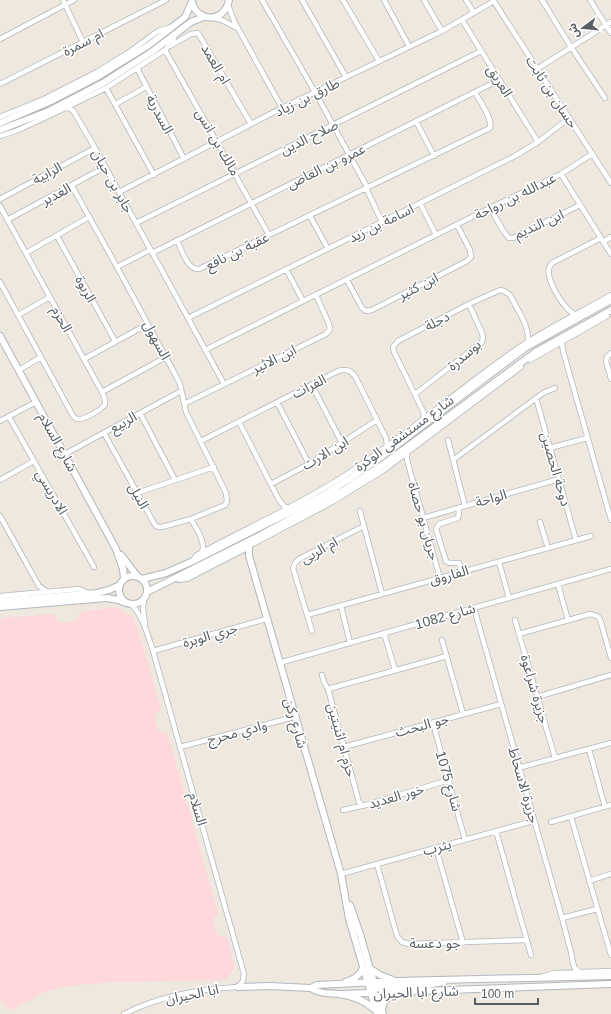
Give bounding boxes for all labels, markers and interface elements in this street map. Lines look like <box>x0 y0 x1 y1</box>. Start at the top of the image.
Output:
north arrow <box>563 8 603 48</box>
text: ش <box>566 22 582 40</box>
street label: ام سمرة <box>60 25 107 62</box>
street label: ام العمد <box>196 41 234 88</box>
street label: حسان بن ثابت <box>522 53 581 132</box>
street label: العريق <box>482 62 516 101</box>
street label: طارق بن زياد <box>272 74 343 121</box>
street label: السدرية <box>142 92 177 137</box>
street label: مالك بن انس <box>192 106 244 179</box>
street label: صلاح الدين <box>277 116 342 161</box>
street label: عمرو بن العاص <box>284 140 368 193</box>
street label: جابر بن حيان <box>88 146 137 216</box>
street label: الرابية <box>29 159 65 188</box>
street label: عبدالله بن رواحة <box>472 169 559 224</box>
street label: الغدير <box>37 180 74 210</box>
street label: اسامة بن زيد <box>346 200 417 247</box>
street label: ابن النديم <box>512 206 567 245</box>
street label: عقبة بن نافع <box>203 229 273 276</box>
street label: ابن كثير <box>394 269 441 304</box>
street label: الربوة <box>71 273 100 306</box>
street label: الحزم <box>46 303 76 336</box>
street label: دجلة <box>422 308 452 334</box>
street label: السهول <box>139 318 174 363</box>
street label: بوسدرة <box>444 336 485 375</box>
street label: ابن الاثير <box>248 341 299 378</box>
street label: الفرات <box>289 371 329 402</box>
street label: شارع مستشفى الوكرة <box>351 392 458 477</box>
street label: الربيع <box>107 408 141 439</box>
street label: شارع السلام <box>33 410 81 476</box>
street label: دوحة الحصين <box>537 430 574 509</box>
street label: ابن الارت <box>299 433 352 474</box>
street label: الادريسي <box>30 467 71 519</box>
street label: النيل <box>125 480 153 512</box>
street label: جريان بو حصاة <box>404 480 443 562</box>
street label: الواحة <box>473 486 509 511</box>
street label: ام الربى <box>298 533 342 569</box>
street label: الفاروق <box>427 562 471 589</box>
street label: شارع 1082 <box>413 600 478 635</box>
street label: جري الوبرة <box>181 620 240 654</box>
street label: جزيرة شراعوة <box>517 653 552 726</box>
street label: شارع ركن <box>278 696 311 751</box>
street label: حزم ام اثنيتين <box>322 701 360 780</box>
street label: جو البحث <box>393 710 451 741</box>
street label: وادي محرج <box>205 716 270 751</box>
street label: جزيرة الاسحاط <box>505 745 543 825</box>
street label: شارع 1075 <box>430 749 465 814</box>
street label: خور العديد <box>366 780 426 813</box>
street label: السلام <box>183 790 210 828</box>
street label: يثرب <box>421 836 453 859</box>
street label: جو دعسة <box>409 935 461 952</box>
scale bar <box>475 980 538 1006</box>
street label: ابا الحيران <box>164 981 220 1008</box>
street label: شارع ابا الحيران <box>373 983 459 1004</box>
text: 100 m <box>481 987 514 1001</box>

